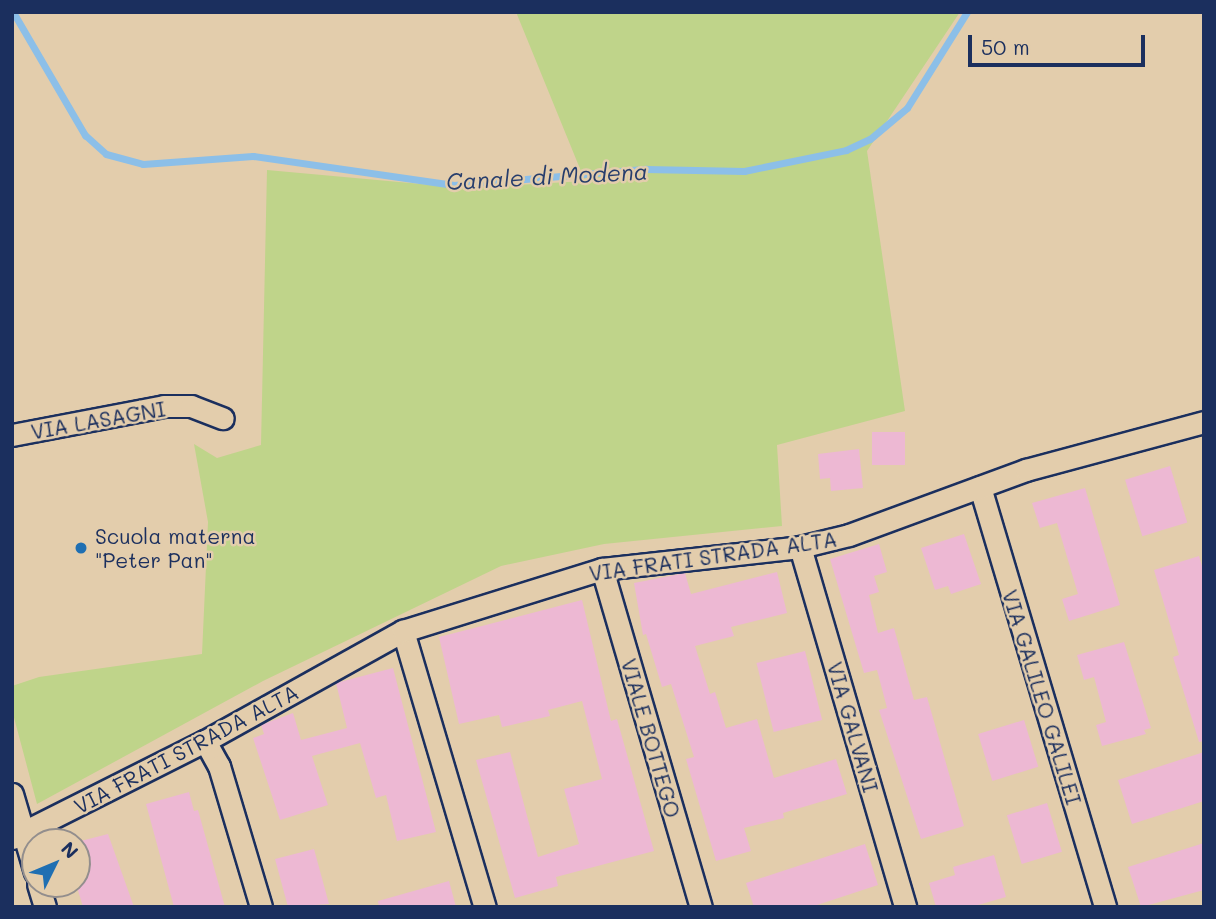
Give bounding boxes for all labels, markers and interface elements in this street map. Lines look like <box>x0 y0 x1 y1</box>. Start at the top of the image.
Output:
scale bar <box>971 21 1148 65</box>
text: 50 m <box>981 33 1030 60</box>
water label: Canale di Modena <box>445 157 649 195</box>
street label: VIA LASAGNI <box>29 396 167 444</box>
place label: Scuola materna "Peter Pan" <box>95 523 256 573</box>
street label: VIA FRATI STRADA ALTA <box>587 526 839 586</box>
marker: Scuola materna "Peter Pan" <box>73 540 89 556</box>
street label: VIA GALILEO GALILEI <box>997 587 1087 807</box>
street label: VIALE BOTTEGO <box>616 656 686 820</box>
street label: VIA GALVANI <box>822 659 884 795</box>
street label: VIA FRATI STRADA ALTA <box>70 679 302 819</box>
north arrow <box>21 828 91 898</box>
text: N <box>56 836 84 863</box>

